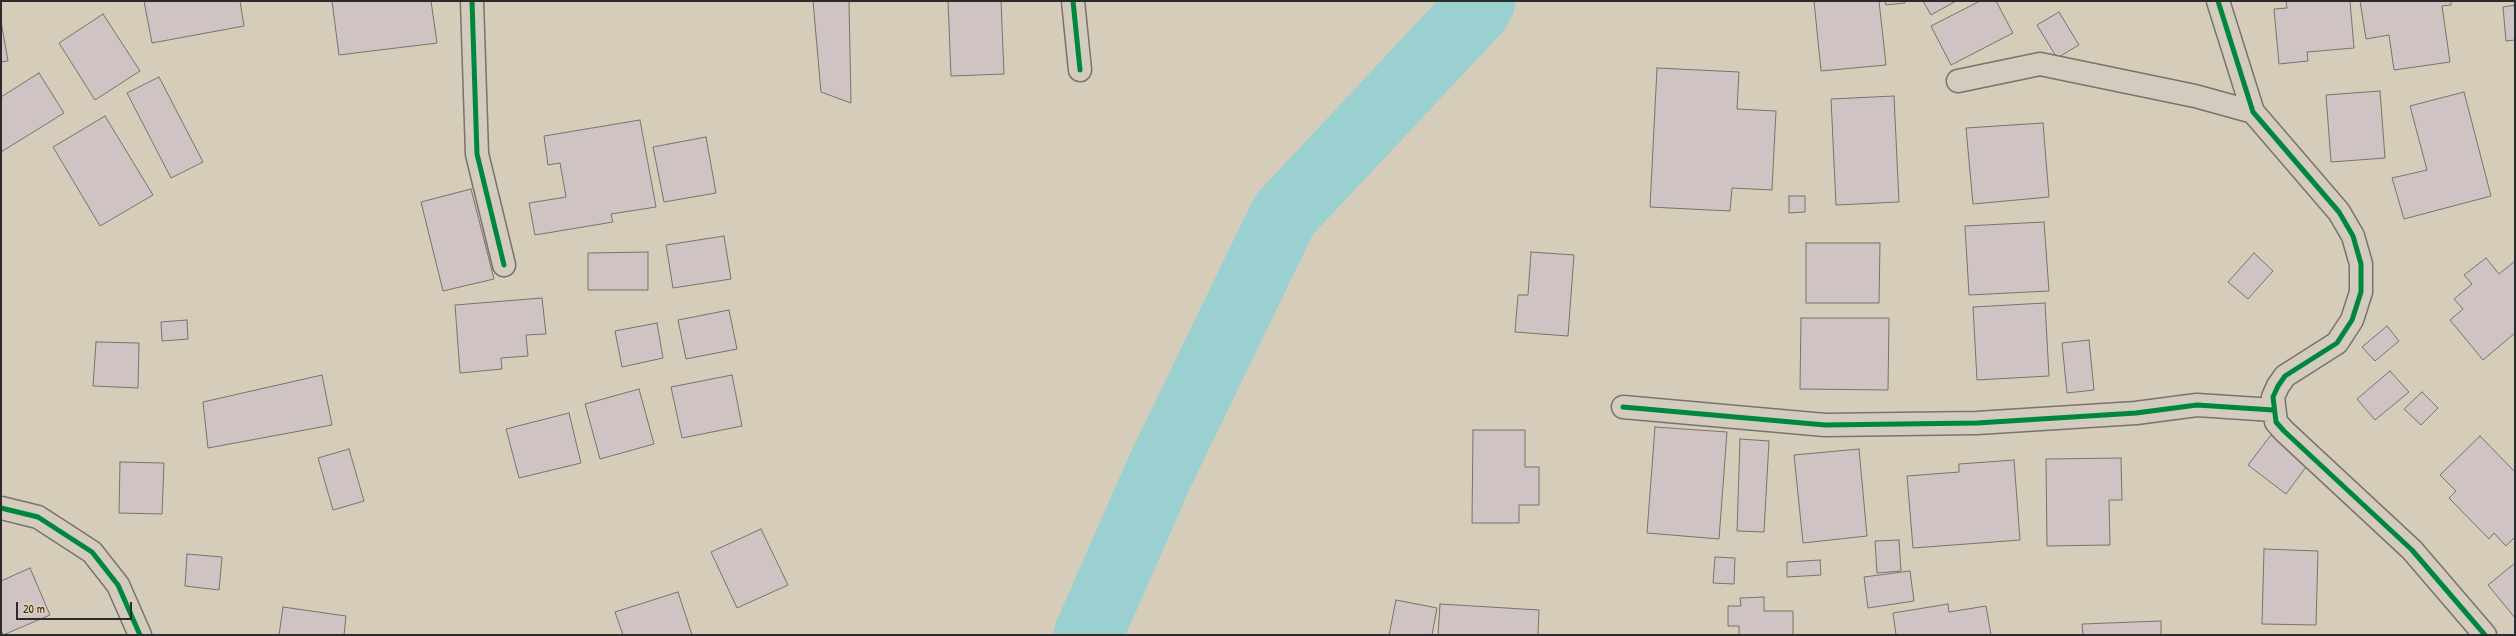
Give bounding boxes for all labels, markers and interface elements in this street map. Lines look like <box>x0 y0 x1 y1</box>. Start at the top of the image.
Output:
scale bar <box>18 594 134 620</box>
text: 20 m <box>23 600 45 617</box>

